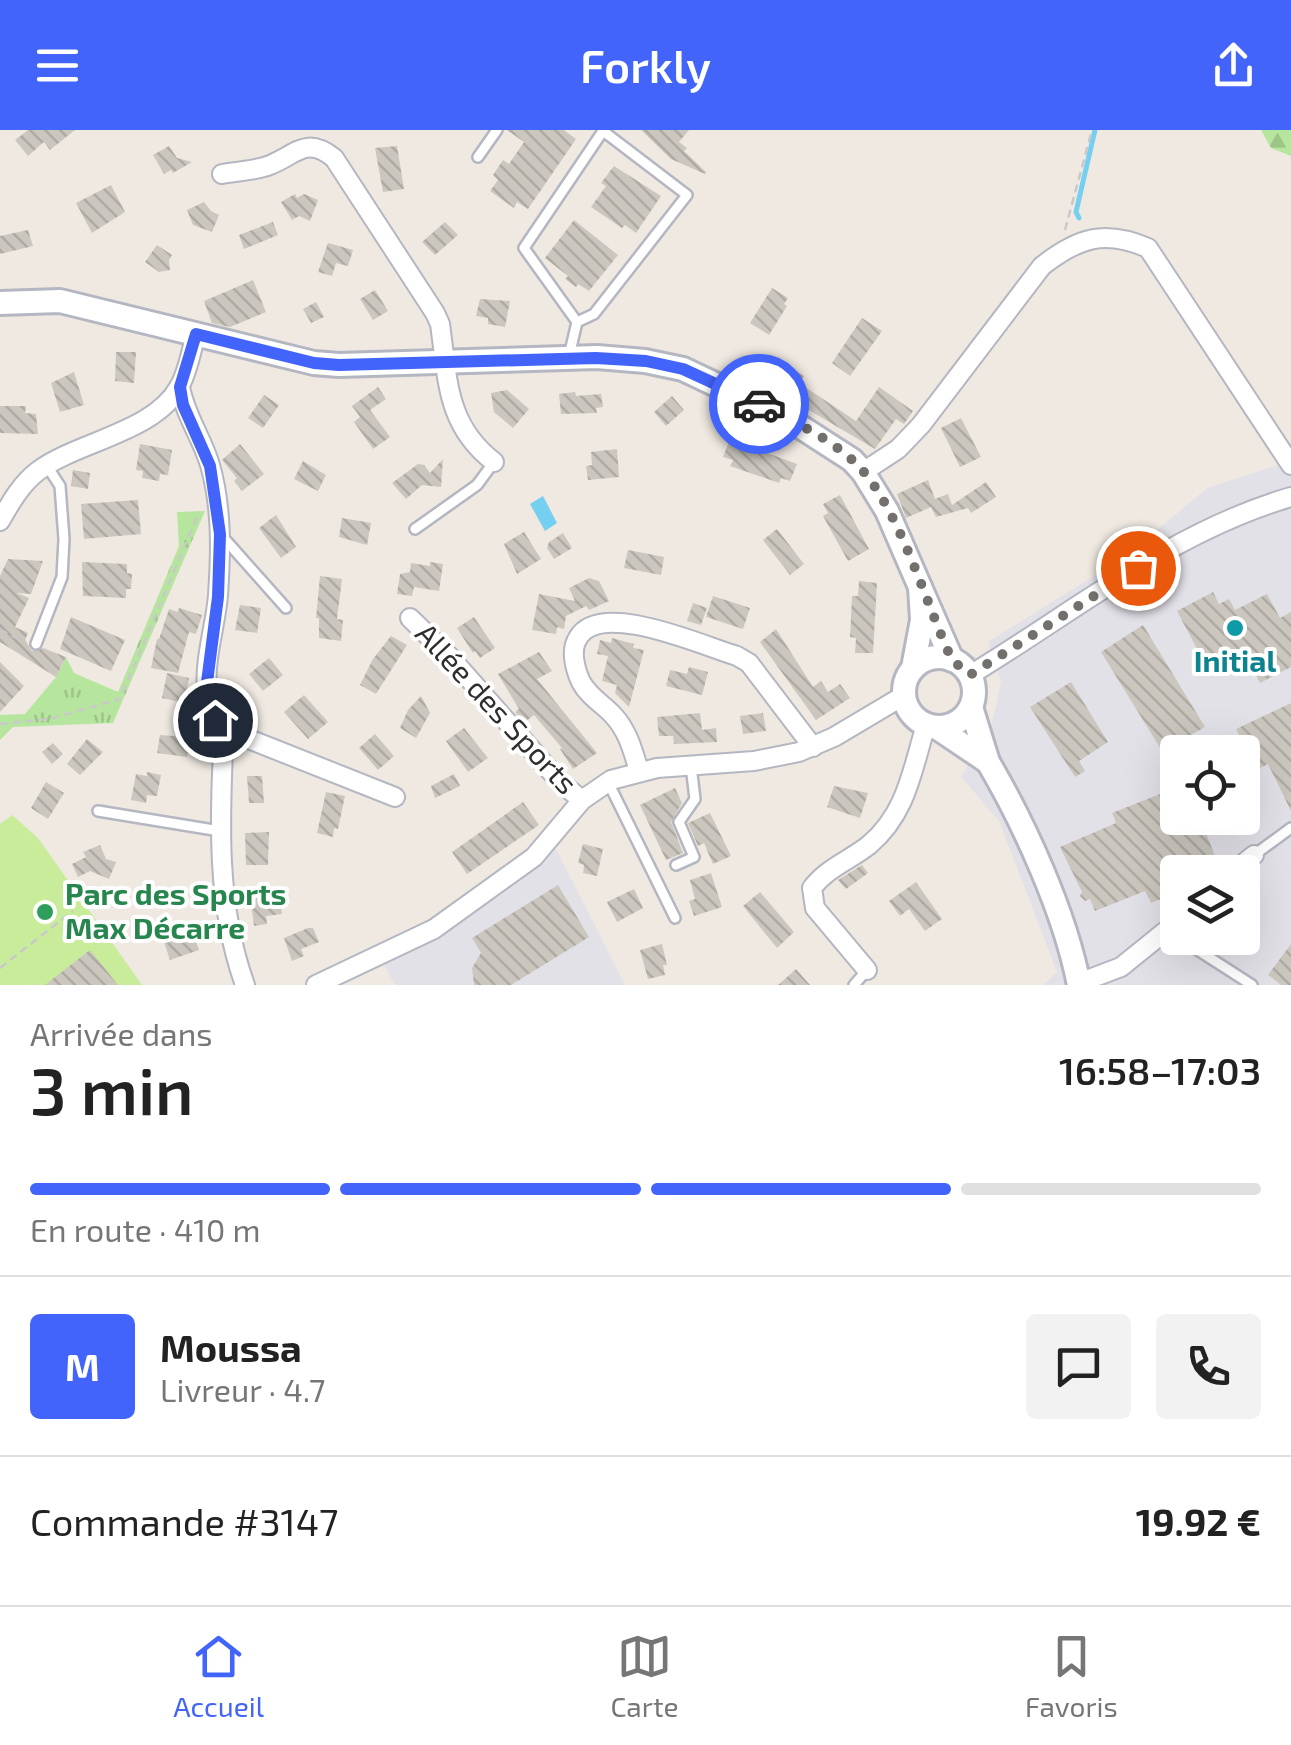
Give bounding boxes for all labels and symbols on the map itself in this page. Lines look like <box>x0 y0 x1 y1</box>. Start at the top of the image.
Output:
courier <box>709 354 809 454</box>
pin <box>1096 526 1181 611</box>
street label: Allée des Sports <box>409 615 586 801</box>
marker: Initial <box>1224 617 1246 639</box>
place label: Initial <box>1194 642 1276 678</box>
pin <box>173 678 258 763</box>
place label: Parc des Sports Max Décarre <box>65 875 286 945</box>
marker: Parc des Sports Max Décarre <box>34 901 56 923</box>

